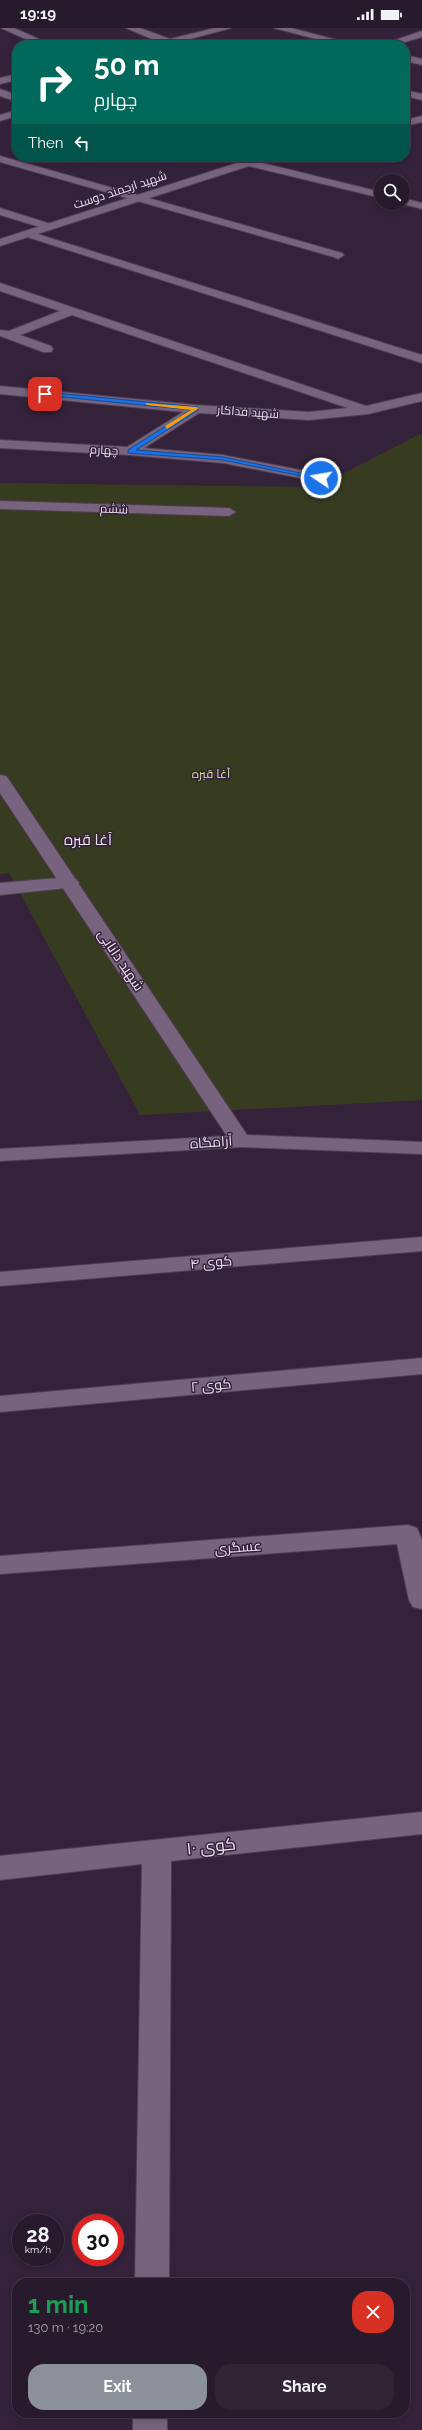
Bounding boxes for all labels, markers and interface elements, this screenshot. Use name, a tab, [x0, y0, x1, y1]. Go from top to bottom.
text: 19:19	[20, 5, 56, 23]
text: 50 m	[94, 49, 160, 82]
icon: right	[28, 56, 80, 108]
text: چهارم	[94, 89, 137, 110]
icon: left	[71, 132, 93, 154]
text: Then	[28, 134, 63, 152]
street label: شهید ارجمند دوست	[72, 168, 168, 212]
map controls	[374, 174, 410, 210]
button: search	[374, 174, 410, 210]
pin	[28, 377, 62, 411]
icon: arrive	[34, 383, 56, 405]
street label: شهید فداکار	[216, 403, 279, 421]
street label: چهارم	[89, 442, 119, 460]
position arrow	[300, 457, 342, 499]
street label: ششم	[100, 502, 128, 517]
park label: آغا قبره	[192, 767, 231, 781]
district label: آغا قبره	[64, 831, 112, 849]
street label: شهید دانایی	[95, 926, 147, 994]
street label: آرامگاه	[189, 1133, 233, 1151]
street label: کوی ۴	[189, 1252, 233, 1272]
street label: کوی ۲	[190, 1375, 232, 1395]
street label: عسگری	[214, 1537, 262, 1557]
street label: کوی ۱۰	[185, 1833, 237, 1860]
speed limit sign: 30	[72, 2214, 124, 2266]
text: 28	[26, 2223, 50, 2247]
text: km/h	[25, 2244, 51, 2255]
text: 1 min	[28, 2290, 89, 2319]
button: close	[352, 2291, 394, 2333]
text: 130 m · 19:20	[28, 2320, 103, 2335]
button: Exit	[28, 2364, 207, 2410]
button: Share	[215, 2364, 394, 2410]

